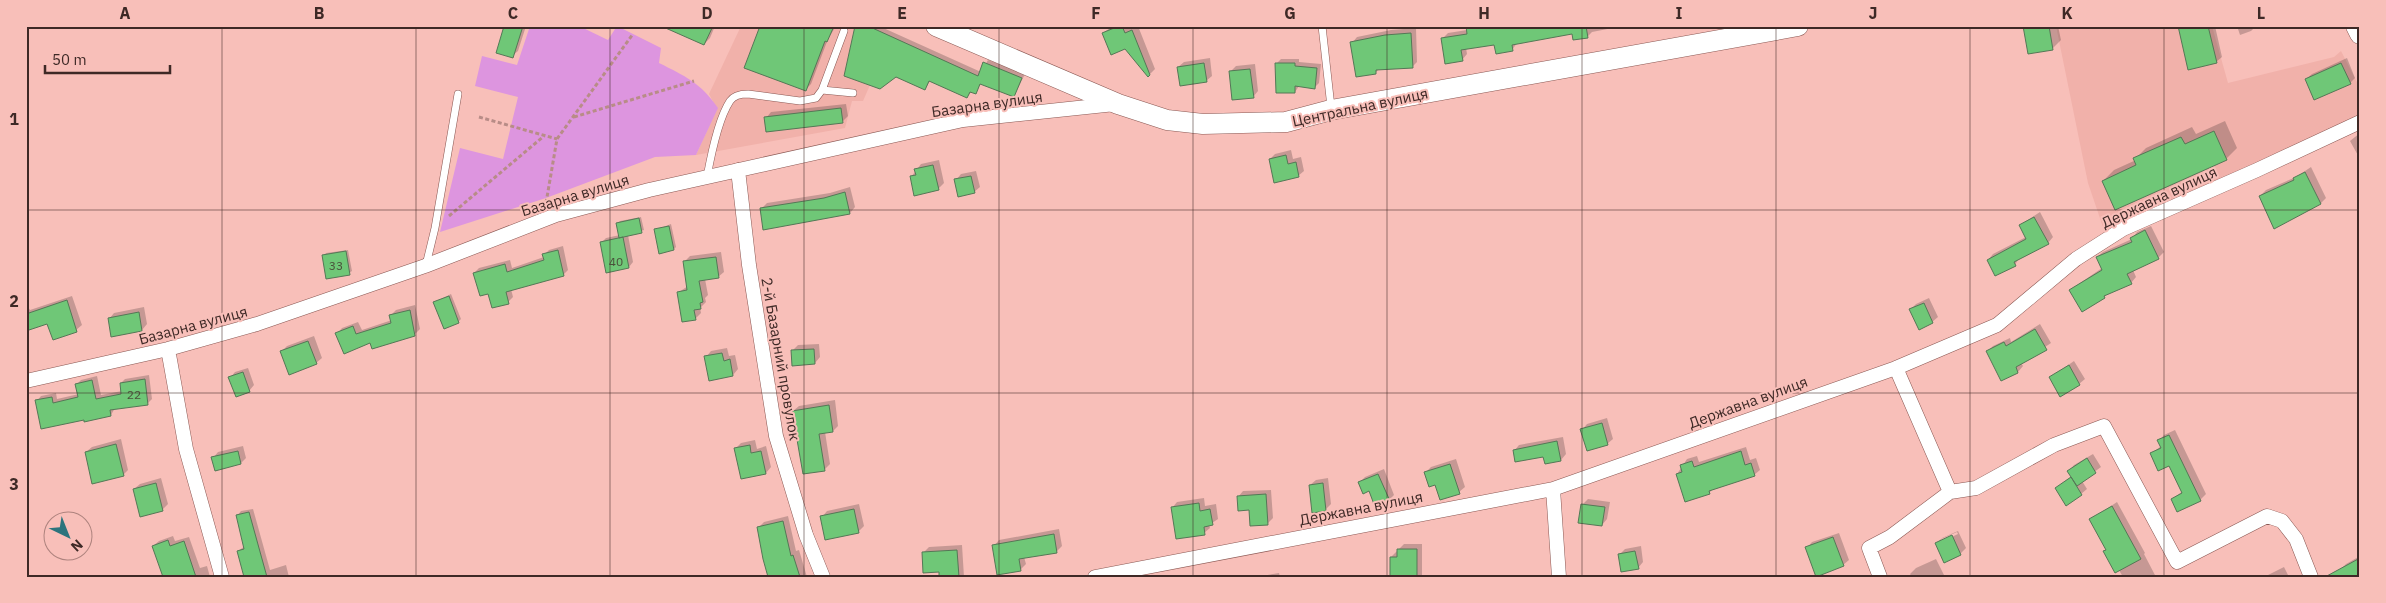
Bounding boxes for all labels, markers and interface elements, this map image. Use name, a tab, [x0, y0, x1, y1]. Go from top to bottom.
text: A	[120, 3, 131, 23]
text: B	[314, 3, 325, 23]
text: C	[508, 3, 518, 23]
text: D	[701, 3, 713, 23]
text: E	[897, 3, 907, 23]
text: F	[1091, 3, 1101, 23]
text: G	[1284, 3, 1296, 23]
text: H	[1478, 3, 1490, 23]
text: I	[1676, 3, 1683, 23]
text: J	[1869, 3, 1877, 23]
text: K	[2061, 3, 2073, 23]
text: L	[2257, 3, 2265, 23]
scale bar	[45, 42, 170, 74]
text: 50 m	[52, 50, 87, 69]
street label: Центральна вулиця	[1290, 83, 1430, 131]
street label: Базарна вулиця	[930, 87, 1044, 121]
text: 1	[9, 109, 19, 129]
street label: Державна вулиця	[2098, 162, 2220, 232]
street label: Базарна вулиця	[519, 170, 631, 220]
house number: 40	[609, 254, 623, 269]
house number: 33	[329, 258, 343, 273]
street label: 2-й Базарний провулок	[757, 276, 805, 442]
text: 2	[9, 291, 19, 311]
street label: Базарна вулиця	[137, 301, 249, 349]
street label: Державна вулиця	[1686, 372, 1810, 432]
house number: 22	[127, 387, 141, 402]
text: 3	[9, 474, 19, 494]
street label: Державна вулиця	[1298, 487, 1424, 529]
north arrow	[42, 510, 92, 560]
text: N	[67, 535, 87, 556]

